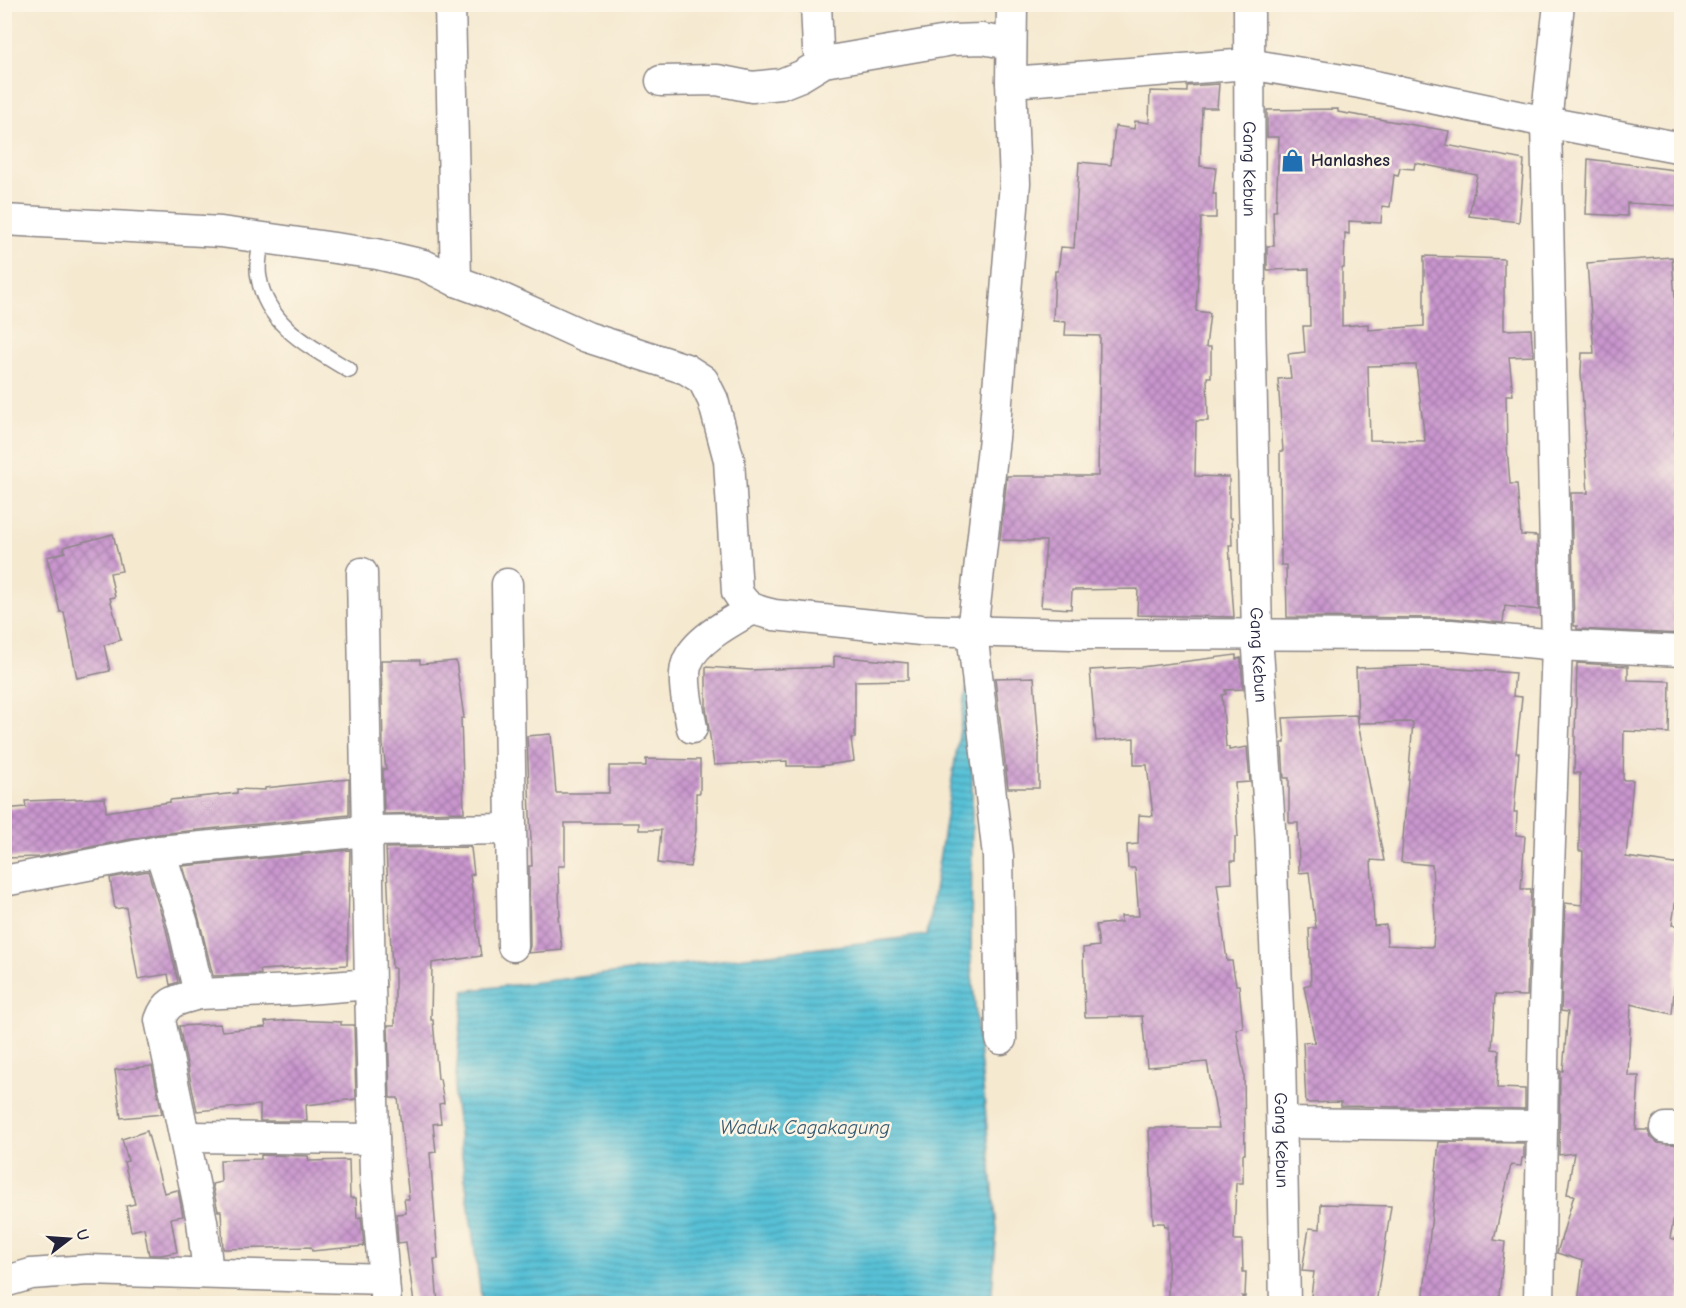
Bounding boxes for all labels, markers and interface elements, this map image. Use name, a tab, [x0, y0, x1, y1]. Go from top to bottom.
street label: Gang Kebun	[1238, 121, 1260, 217]
shop icon: Hanlashes	[1280, 147, 1306, 173]
place label: Hanlashes	[1311, 150, 1390, 171]
street label: Gang Kebun	[1245, 607, 1272, 703]
street label: Gang Kebun	[1270, 1092, 1293, 1188]
water label: Waduk Cagakagung	[720, 1116, 890, 1139]
north arrow	[39, 1209, 99, 1269]
text: U	[72, 1227, 93, 1243]

